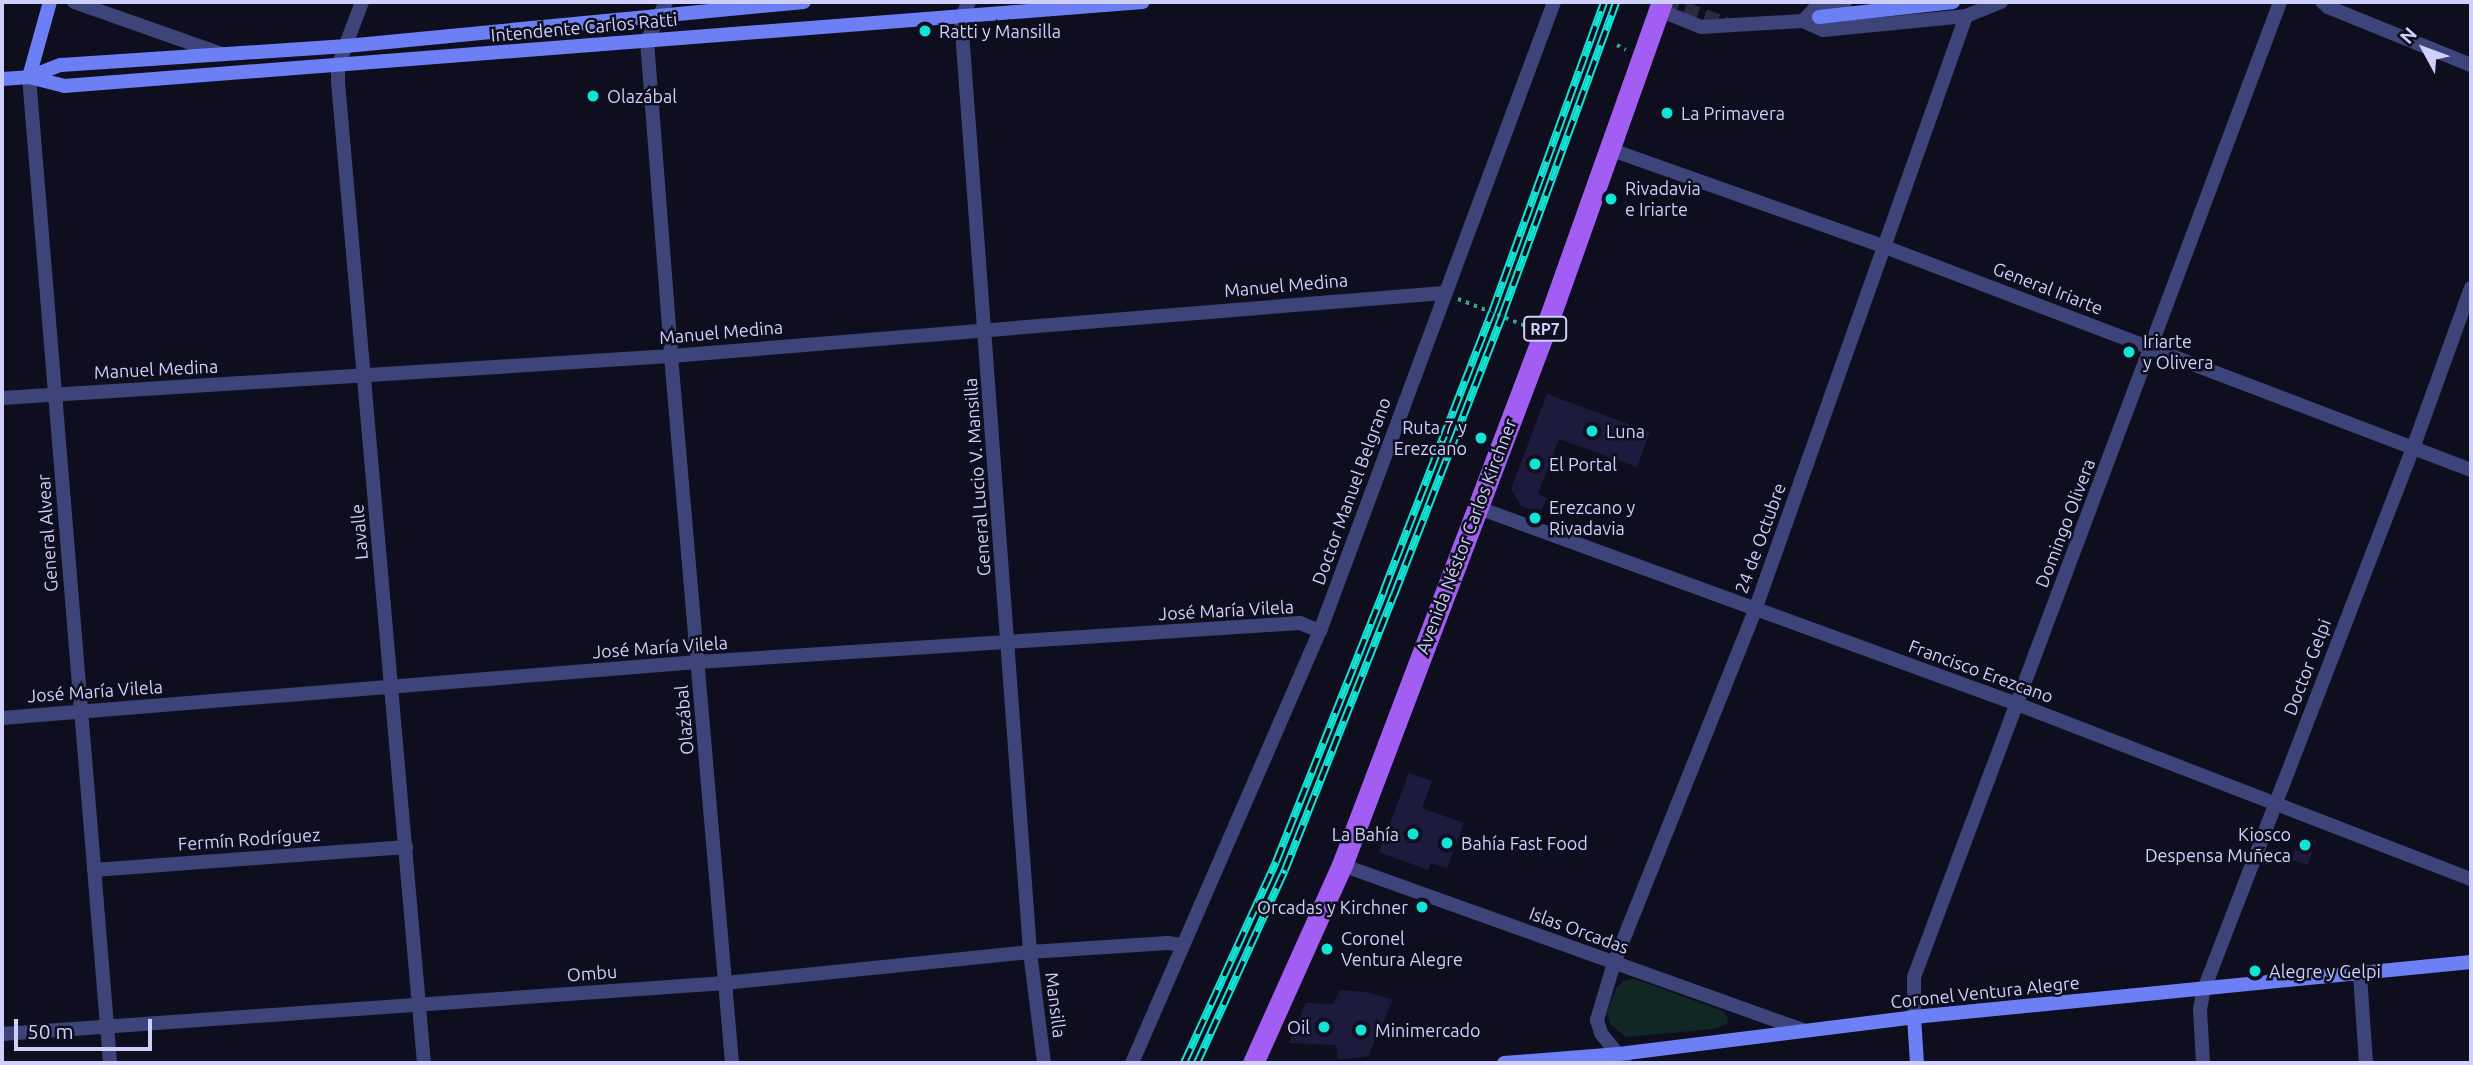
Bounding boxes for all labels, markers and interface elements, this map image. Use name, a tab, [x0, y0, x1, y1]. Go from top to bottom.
street label: Intendente Carlos Ratti	[490, 8, 678, 46]
north arrow	[2389, 14, 2459, 84]
place label: Ratti y Mansilla	[939, 20, 1061, 42]
marker: Ratti y Mansilla	[917, 23, 933, 39]
text: N	[2395, 23, 2421, 48]
place label: Olazábal	[607, 85, 677, 107]
marker: Olazábal	[585, 88, 601, 104]
place label: La Primavera	[1681, 102, 1785, 124]
marker: La Primavera	[1659, 105, 1675, 121]
place label: Rivadavia e Iriarte	[1625, 178, 1701, 220]
marker: Rivadavia e Iriarte	[1603, 191, 1619, 207]
street label: General Iriarte	[1990, 257, 2106, 319]
street label: Manuel Medina	[1223, 269, 1349, 301]
street label: Manuel Medina	[658, 316, 784, 348]
road number: RP7	[1522, 316, 1568, 342]
place label: Iriarte y Olivera	[2143, 331, 2214, 374]
marker: Iriarte y Olivera	[2121, 344, 2137, 360]
street label: Manuel Medina	[93, 355, 219, 383]
street label: General Lucio V. Mansilla	[959, 377, 995, 577]
street label: Doctor Manuel Belgrano	[1307, 394, 1395, 588]
street label: Avenida Néstor Carlos Kirchner	[1411, 415, 1521, 657]
place label: Ruta 7 y Erezcano	[1394, 417, 1467, 460]
place label: Luna	[1606, 420, 1645, 442]
marker: Luna	[1584, 423, 1600, 439]
marker: Ruta 7 y Erezcano	[1473, 430, 1489, 446]
place label: El Portal	[1549, 453, 1617, 475]
marker: El Portal	[1527, 456, 1543, 472]
street label: Domingo Olivera	[2031, 456, 2099, 590]
street label: General Alvear	[32, 473, 62, 593]
street label: 24 de Octubre	[1730, 480, 1790, 596]
place label: Erezcano y Rivadavia	[1549, 497, 1635, 540]
street label: Lavalle	[346, 503, 372, 561]
marker: Erezcano y Rivadavia	[1527, 510, 1543, 526]
street label: José María Vilela	[1158, 596, 1294, 624]
street label: Doctor Gelpi	[2279, 616, 2335, 718]
street label: José María Vilela	[592, 631, 728, 663]
street label: Francisco Erezcano	[1906, 635, 2056, 707]
street label: José María Vilela	[27, 675, 163, 707]
street label: Olazábal	[670, 684, 698, 756]
street label: Fermín Rodríguez	[177, 823, 321, 855]
place label: La Bahía	[1332, 823, 1399, 845]
place label: Kiosco Despensa Muñeca	[2145, 824, 2291, 866]
marker: La Bahía	[1405, 826, 1421, 842]
place label: Bahía Fast Food	[1461, 832, 1588, 854]
marker: Bahía Fast Food	[1439, 835, 1455, 851]
marker: Kiosco Despensa Muñeca	[2297, 837, 2313, 853]
place label: Orcadas y Kirchner	[1257, 896, 1408, 918]
marker: Orcadas y Kirchner	[1414, 899, 1430, 915]
street label: Islas Orcadas	[1526, 902, 1632, 958]
place label: Coronel Ventura Alegre	[1341, 928, 1463, 970]
marker: Coronel Ventura Alegre	[1319, 941, 1335, 957]
street label: Ombu	[566, 960, 618, 986]
place label: Alegre y Gelpi	[2269, 960, 2381, 982]
marker: Alegre y Gelpi	[2247, 963, 2263, 979]
street label: Mansilla	[1041, 971, 1071, 1039]
street label: Coronel Ventura Alegre	[1889, 971, 2081, 1013]
scale bar	[18, 1006, 156, 1050]
place label: Oil	[1287, 1016, 1310, 1038]
text: 50 m	[27, 1019, 74, 1043]
marker: Oil	[1316, 1019, 1332, 1035]
place label: Minimercado	[1375, 1019, 1481, 1041]
marker: Minimercado	[1353, 1022, 1369, 1038]

